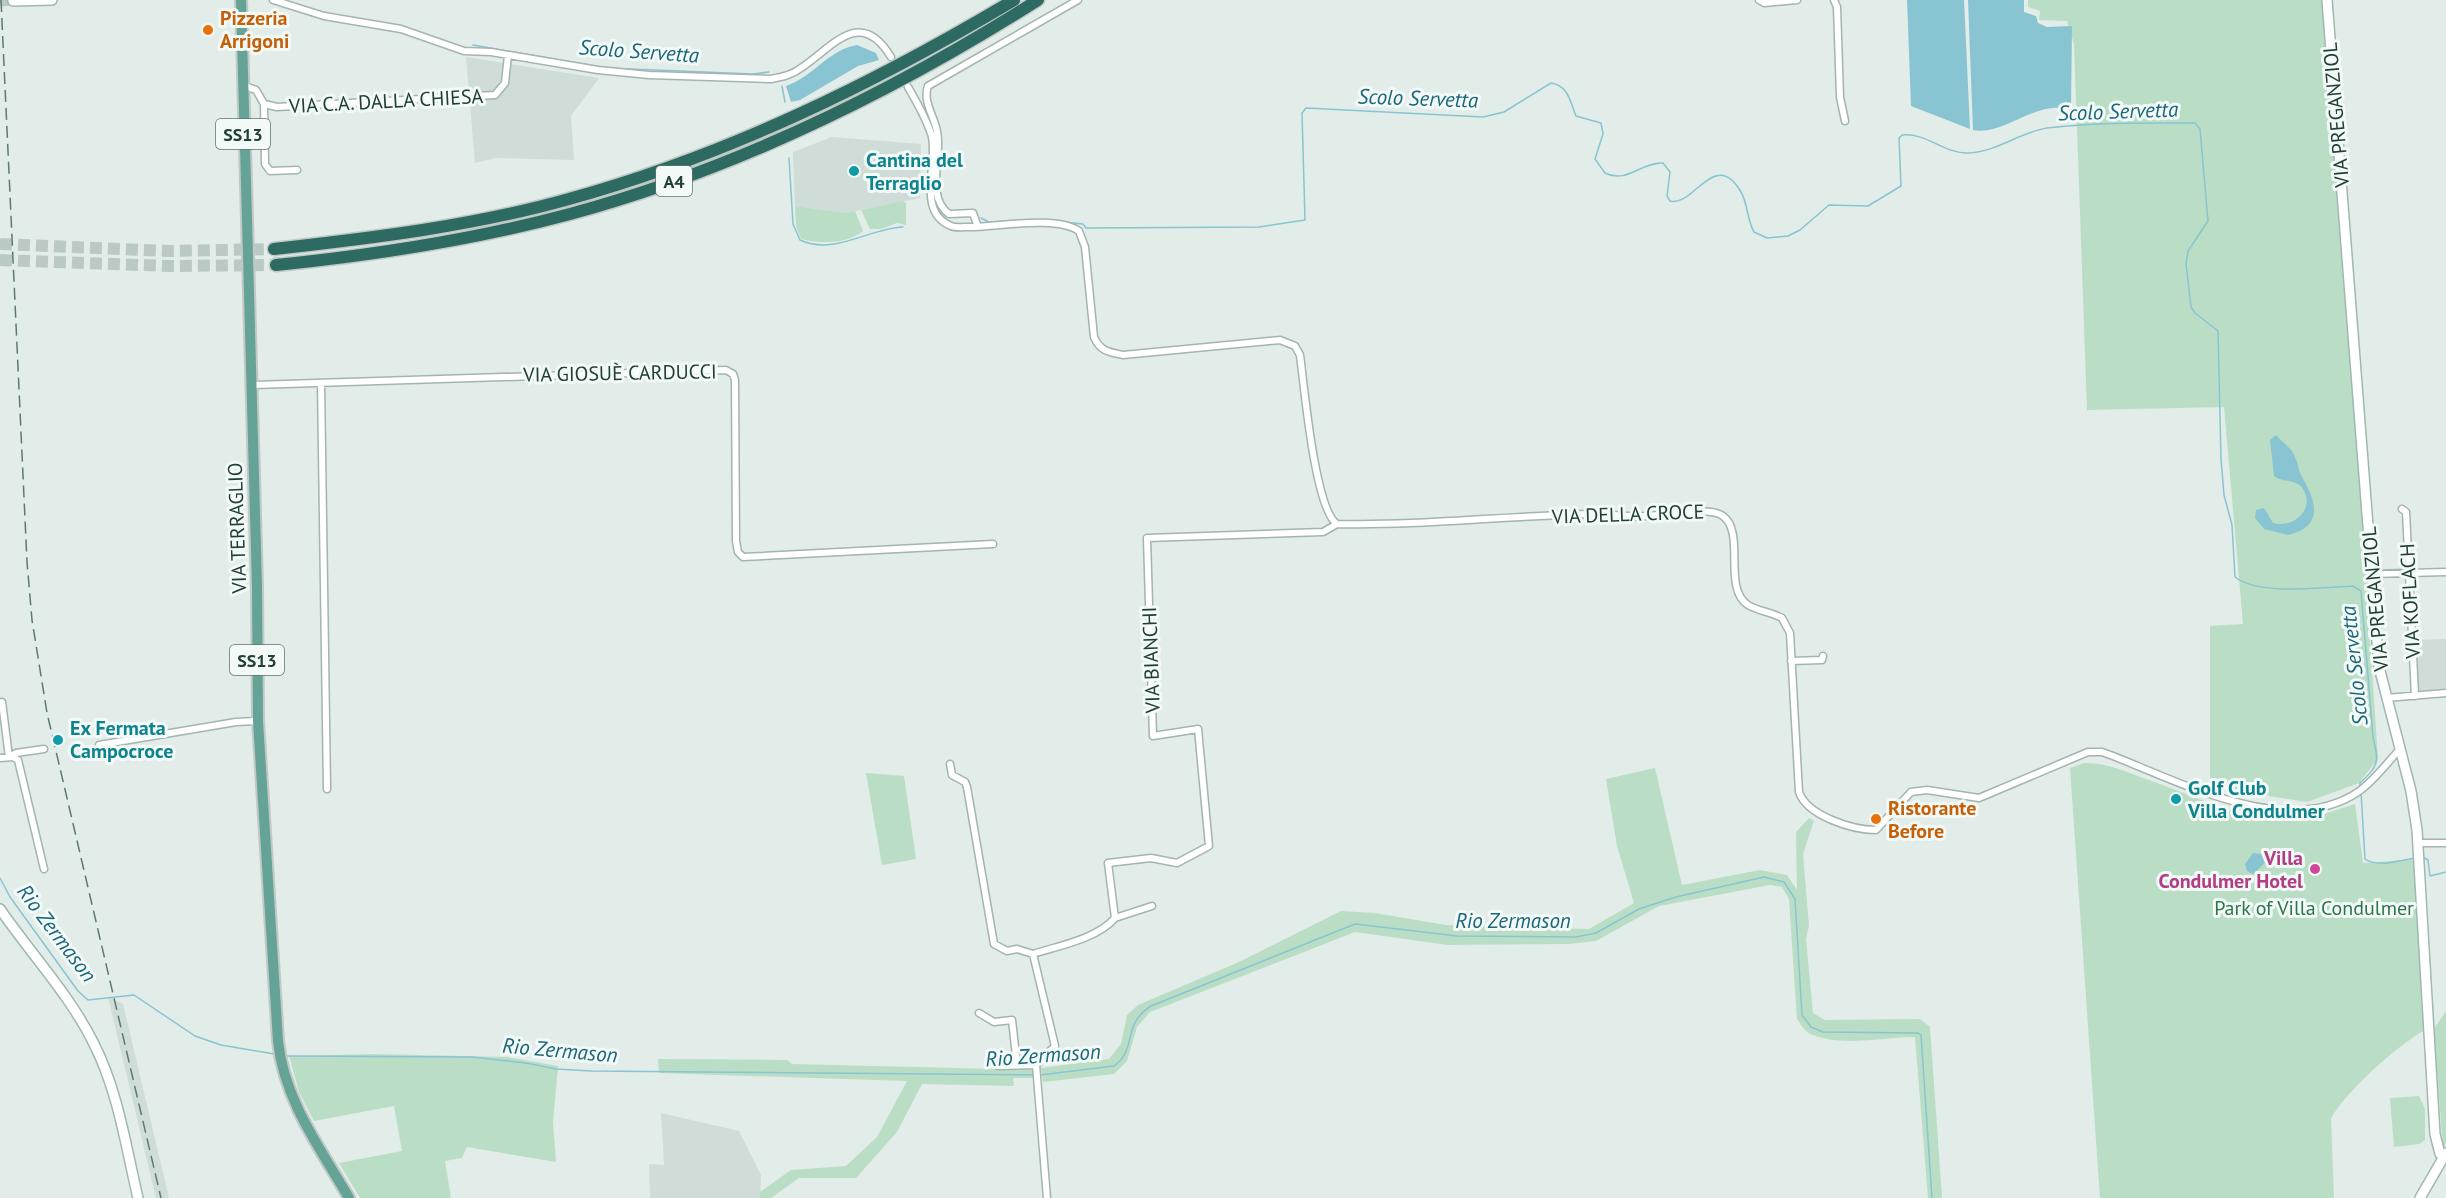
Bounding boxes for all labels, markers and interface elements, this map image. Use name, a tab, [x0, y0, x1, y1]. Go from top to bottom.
place label: Pizzeria Arrigoni	[220, 5, 289, 54]
marker: Pizzeria Arrigoni	[201, 23, 215, 37]
water label: Scolo Servetta	[578, 33, 701, 69]
street label: VIA PREGANZIOL	[2317, 41, 2355, 190]
water label: Scolo Servetta	[1357, 82, 1479, 114]
street label: VIA C.A. DALLA CHIESA	[287, 83, 484, 119]
water label: Scolo Servetta	[2057, 95, 2179, 127]
road number: SS13	[216, 119, 270, 149]
place label: Cantina del Terraglio	[866, 147, 963, 196]
marker: Cantina del Terraglio	[847, 164, 861, 178]
road number: A4	[656, 166, 692, 196]
street label: VIA GIOSUÈ CARDUCCI	[522, 358, 717, 388]
street label: VIA TERRAGLIO	[222, 462, 252, 595]
street label: VIA DELLA CROCE	[1550, 498, 1705, 530]
street label: VIA PREGANZIOL	[2356, 525, 2394, 674]
street label: VIA KOFLACH	[2394, 543, 2426, 660]
water label: Scolo Servetta	[2334, 604, 2374, 727]
street label: VIA BIANCHI	[1136, 606, 1166, 715]
road number: SS13	[230, 645, 284, 675]
place label: Ex Fermata Campocroce	[70, 715, 173, 764]
marker: Ex Fermata Campocroce	[51, 733, 65, 747]
place label: Golf Club Villa Condulmer	[2187, 775, 2325, 824]
marker: Golf Club Villa Condulmer	[2169, 792, 2183, 806]
place label: Ristorante Before	[1888, 795, 1976, 844]
marker: Ristorante Before	[1869, 812, 1883, 826]
place label: Villa Condulmer Hotel	[2158, 845, 2303, 894]
marker: Villa Condulmer Hotel	[2308, 862, 2322, 876]
water label: Rio Zermason	[11, 879, 103, 987]
park label: Park of Villa Condulmer	[2214, 895, 2414, 921]
water label: Rio Zermason	[1455, 907, 1571, 934]
water label: Rio Zermason	[501, 1032, 619, 1068]
water label: Rio Zermason	[984, 1037, 1102, 1073]

